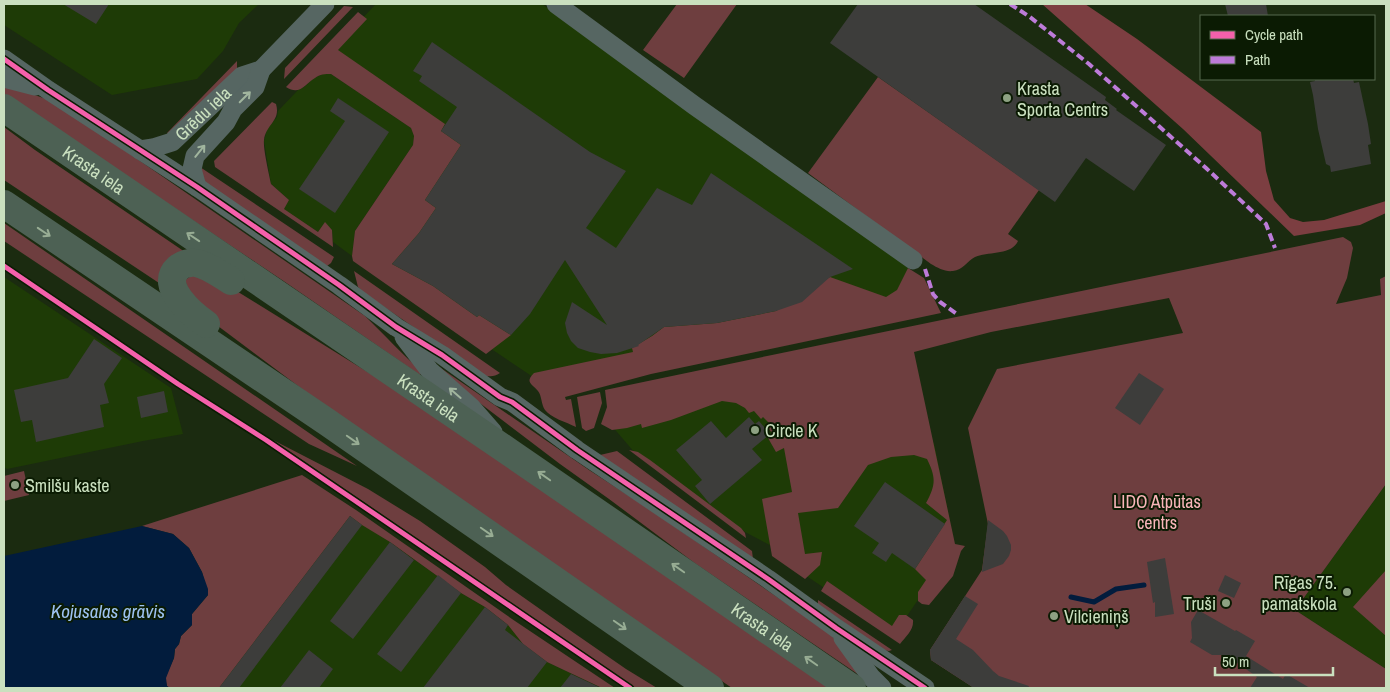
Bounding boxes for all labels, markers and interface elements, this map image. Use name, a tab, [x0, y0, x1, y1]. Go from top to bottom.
legend	[1200, 15, 1375, 80]
text: Cycle path	[1245, 24, 1303, 45]
text: Path	[1245, 49, 1270, 70]
place label: Krasta Sporta Centrs	[1017, 76, 1108, 122]
street label: Grēdu iela	[169, 80, 236, 146]
one-way arrow	[239, 91, 251, 103]
marker: Krasta Sporta Centrs	[1001, 92, 1013, 104]
street label: Krasta iela	[58, 139, 130, 200]
one-way arrow	[194, 145, 205, 158]
one-way arrow	[37, 226, 51, 237]
one-way arrow	[186, 232, 200, 242]
street label: Krasta iela	[393, 367, 465, 428]
one-way arrow	[449, 387, 462, 399]
place label: Circle K	[765, 418, 818, 443]
marker: Circle K	[749, 424, 761, 436]
one-way arrow	[346, 435, 360, 445]
one-way arrow	[537, 471, 551, 481]
place label: Smilšu kaste	[25, 473, 110, 498]
marker: Smilšu kaste	[9, 479, 21, 491]
park label: LIDO Atpūtas centrs	[1113, 489, 1201, 535]
one-way arrow	[479, 527, 493, 537]
one-way arrow	[671, 563, 685, 573]
place label: Rīgas 75. pamatskola	[1262, 570, 1337, 616]
marker: Rīgas 75. pamatskola	[1341, 586, 1353, 598]
place label: Truši	[1183, 591, 1216, 616]
street label: Krasta iela	[727, 596, 799, 657]
marker: Truši	[1220, 597, 1232, 609]
water label: Kojusalas grāvis	[51, 598, 165, 624]
place label: Vilcieniņš	[1064, 604, 1129, 629]
marker: Vilcieniņš	[1048, 610, 1060, 622]
one-way arrow	[613, 620, 627, 630]
scale bar	[1215, 644, 1332, 676]
text: 50 m	[1222, 651, 1249, 672]
one-way arrow	[805, 656, 819, 666]

